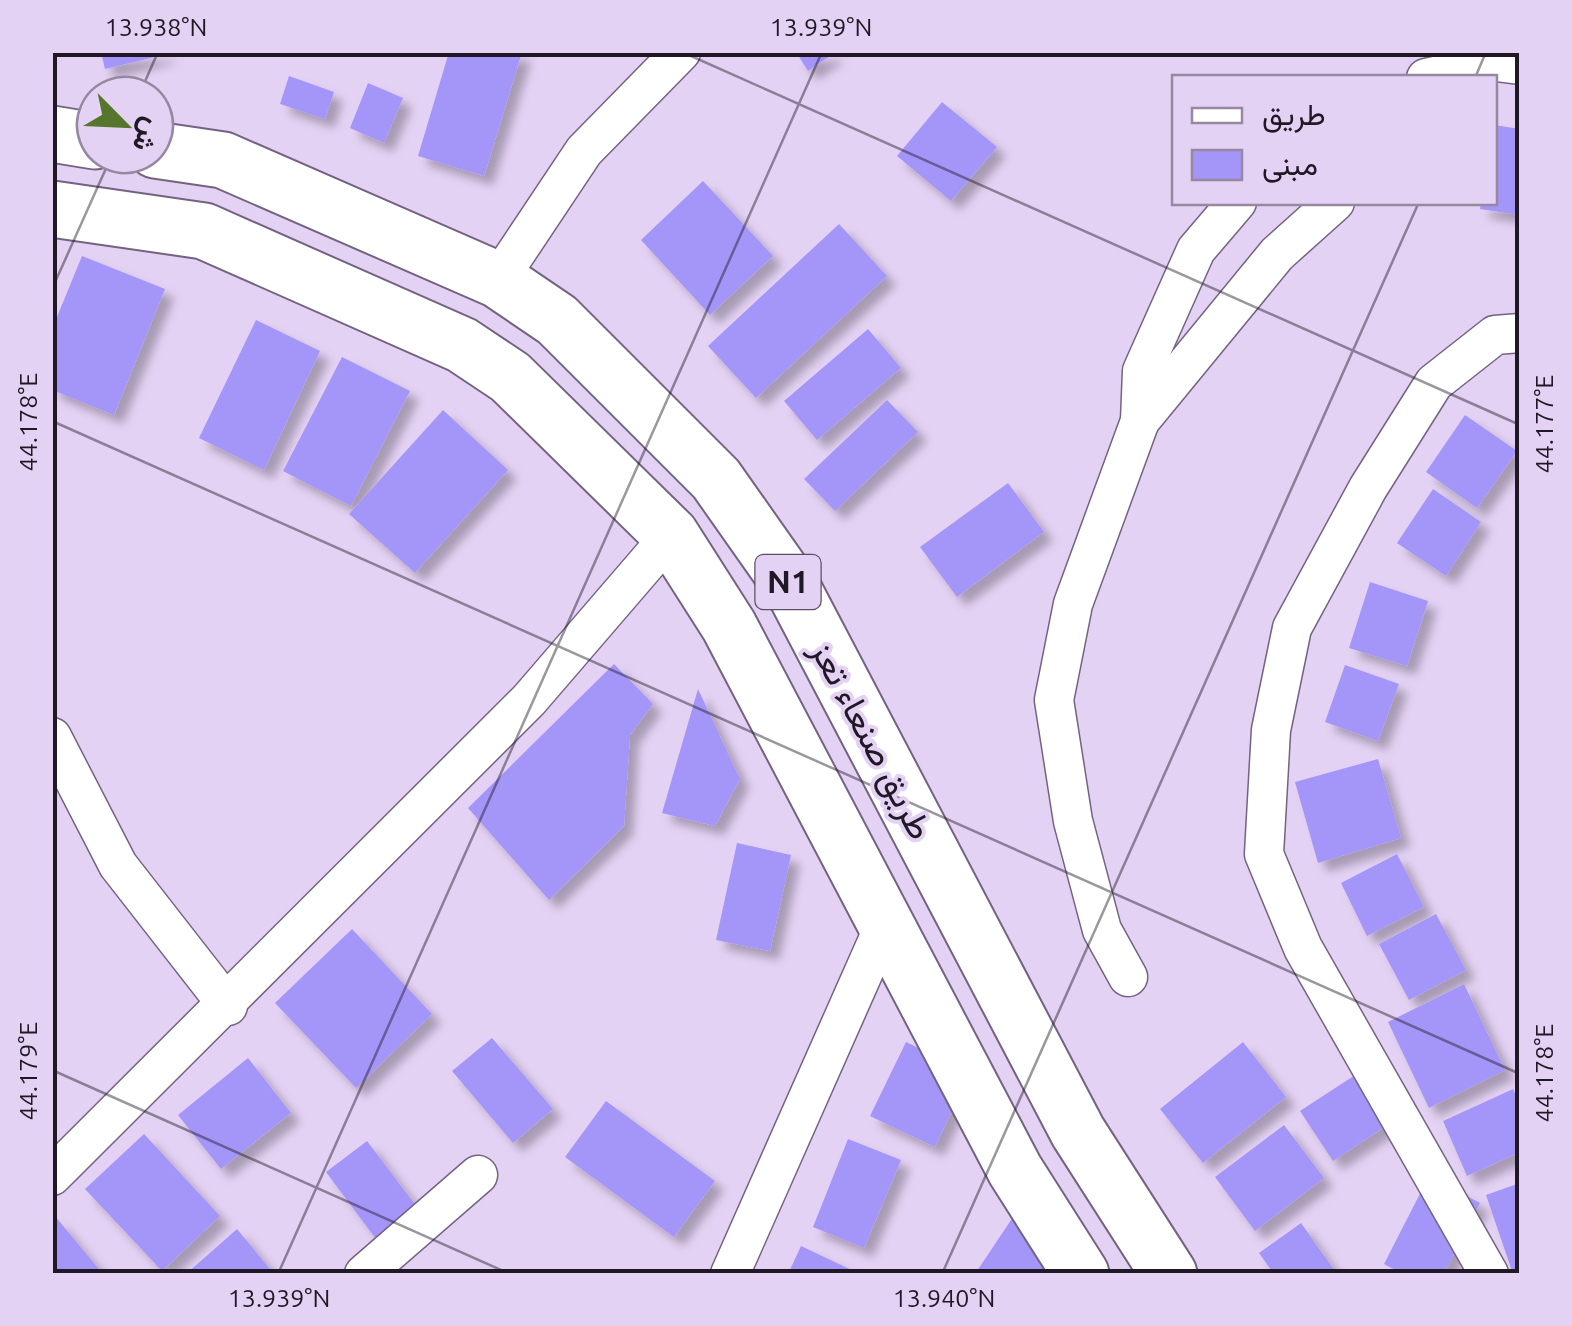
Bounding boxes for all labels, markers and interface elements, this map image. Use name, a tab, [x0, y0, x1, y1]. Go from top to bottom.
text: 13.938°N	[105, 13, 207, 41]
text: 13.939°N	[770, 13, 872, 41]
north arrow	[75, 75, 175, 175]
legend	[1172, 75, 1497, 205]
text: طريق	[1262, 97, 1326, 133]
text: ش	[125, 113, 169, 157]
text: مبنى	[1262, 147, 1318, 183]
text: 44.178°E	[14, 373, 42, 471]
text: 44.177°E	[1530, 375, 1558, 473]
road number: N1	[756, 555, 820, 609]
street label: طريق صنعاء تعز	[801, 633, 942, 847]
text: 44.179°E	[14, 1022, 42, 1120]
text: 44.178°E	[1530, 1024, 1558, 1122]
text: 13.939°N	[228, 1284, 330, 1312]
text: 13.940°N	[893, 1284, 995, 1312]

